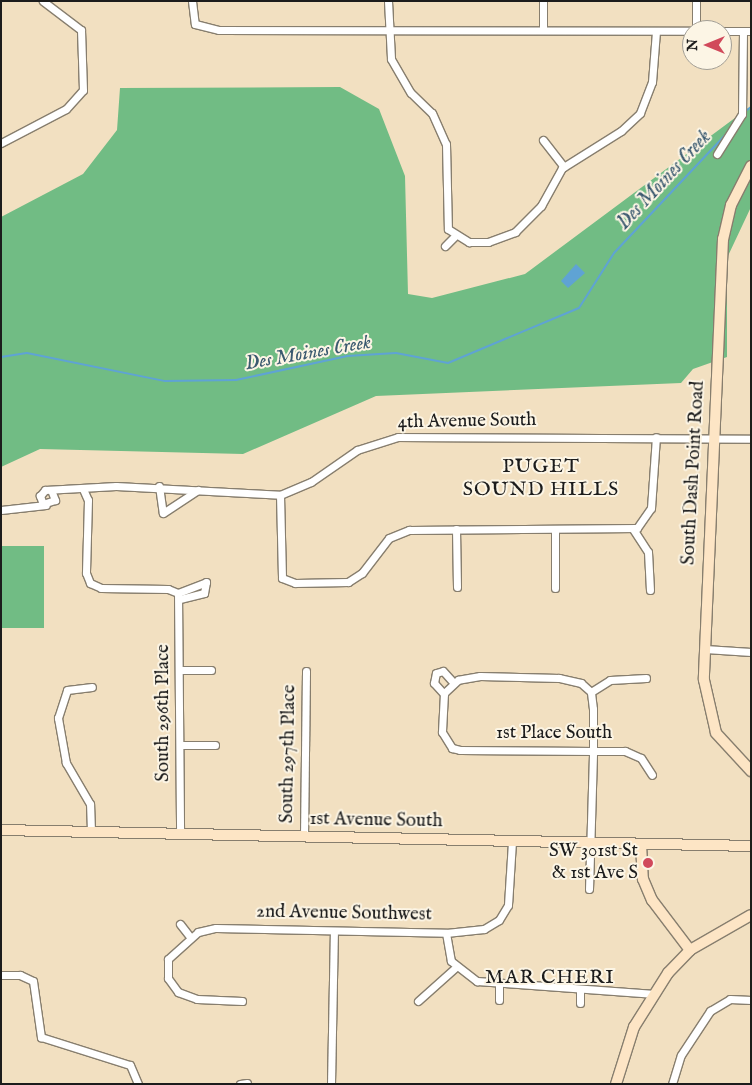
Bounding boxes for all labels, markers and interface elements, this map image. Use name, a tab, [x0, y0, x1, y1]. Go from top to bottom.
north arrow	[682, 20, 732, 70]
text: N	[684, 39, 702, 51]
water label: Des Moines Creek	[612, 125, 716, 235]
water label: Des Moines Creek	[243, 330, 373, 376]
street label: South Dash Point Road	[678, 380, 710, 566]
street label: 4th Avenue South	[397, 409, 537, 435]
district label: PUGET SOUND HILLS	[461, 454, 621, 501]
street label: South 296th Place	[153, 644, 175, 782]
street label: South 297th Place	[276, 684, 302, 824]
street label: 1st Place South	[496, 723, 612, 745]
street label: 1st Avenue South	[309, 808, 443, 834]
place label: SW 301st St & 1st Ave S	[549, 841, 638, 885]
marker: SW 301st St & 1st Ave S	[642, 857, 654, 869]
street label: 2nd Avenue Southwest	[256, 901, 432, 927]
district label: MAR CHERI	[484, 965, 616, 989]

